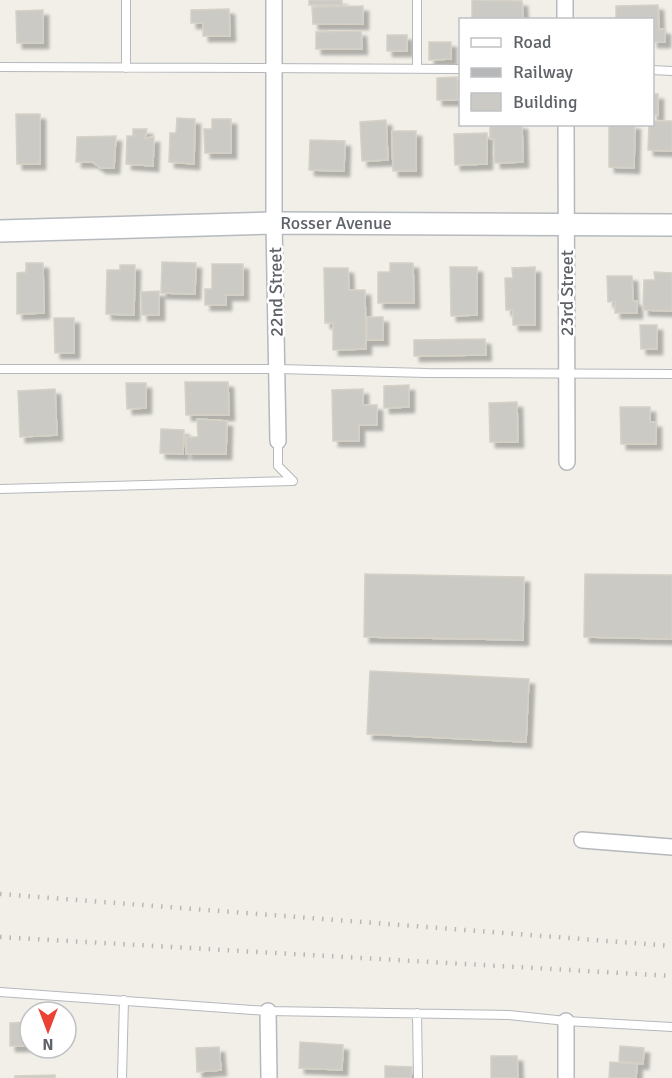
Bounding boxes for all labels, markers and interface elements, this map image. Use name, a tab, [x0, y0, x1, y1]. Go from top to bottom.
legend	[459, 18, 654, 126]
text: Road	[513, 31, 552, 53]
text: Railway	[513, 61, 574, 83]
text: Building	[513, 91, 577, 113]
street label: Rosser Avenue	[280, 212, 392, 234]
street label: 22nd Street	[264, 247, 288, 337]
street label: 23rd Street	[556, 250, 578, 336]
north arrow	[18, 1000, 78, 1060]
text: N	[42, 1034, 54, 1054]

